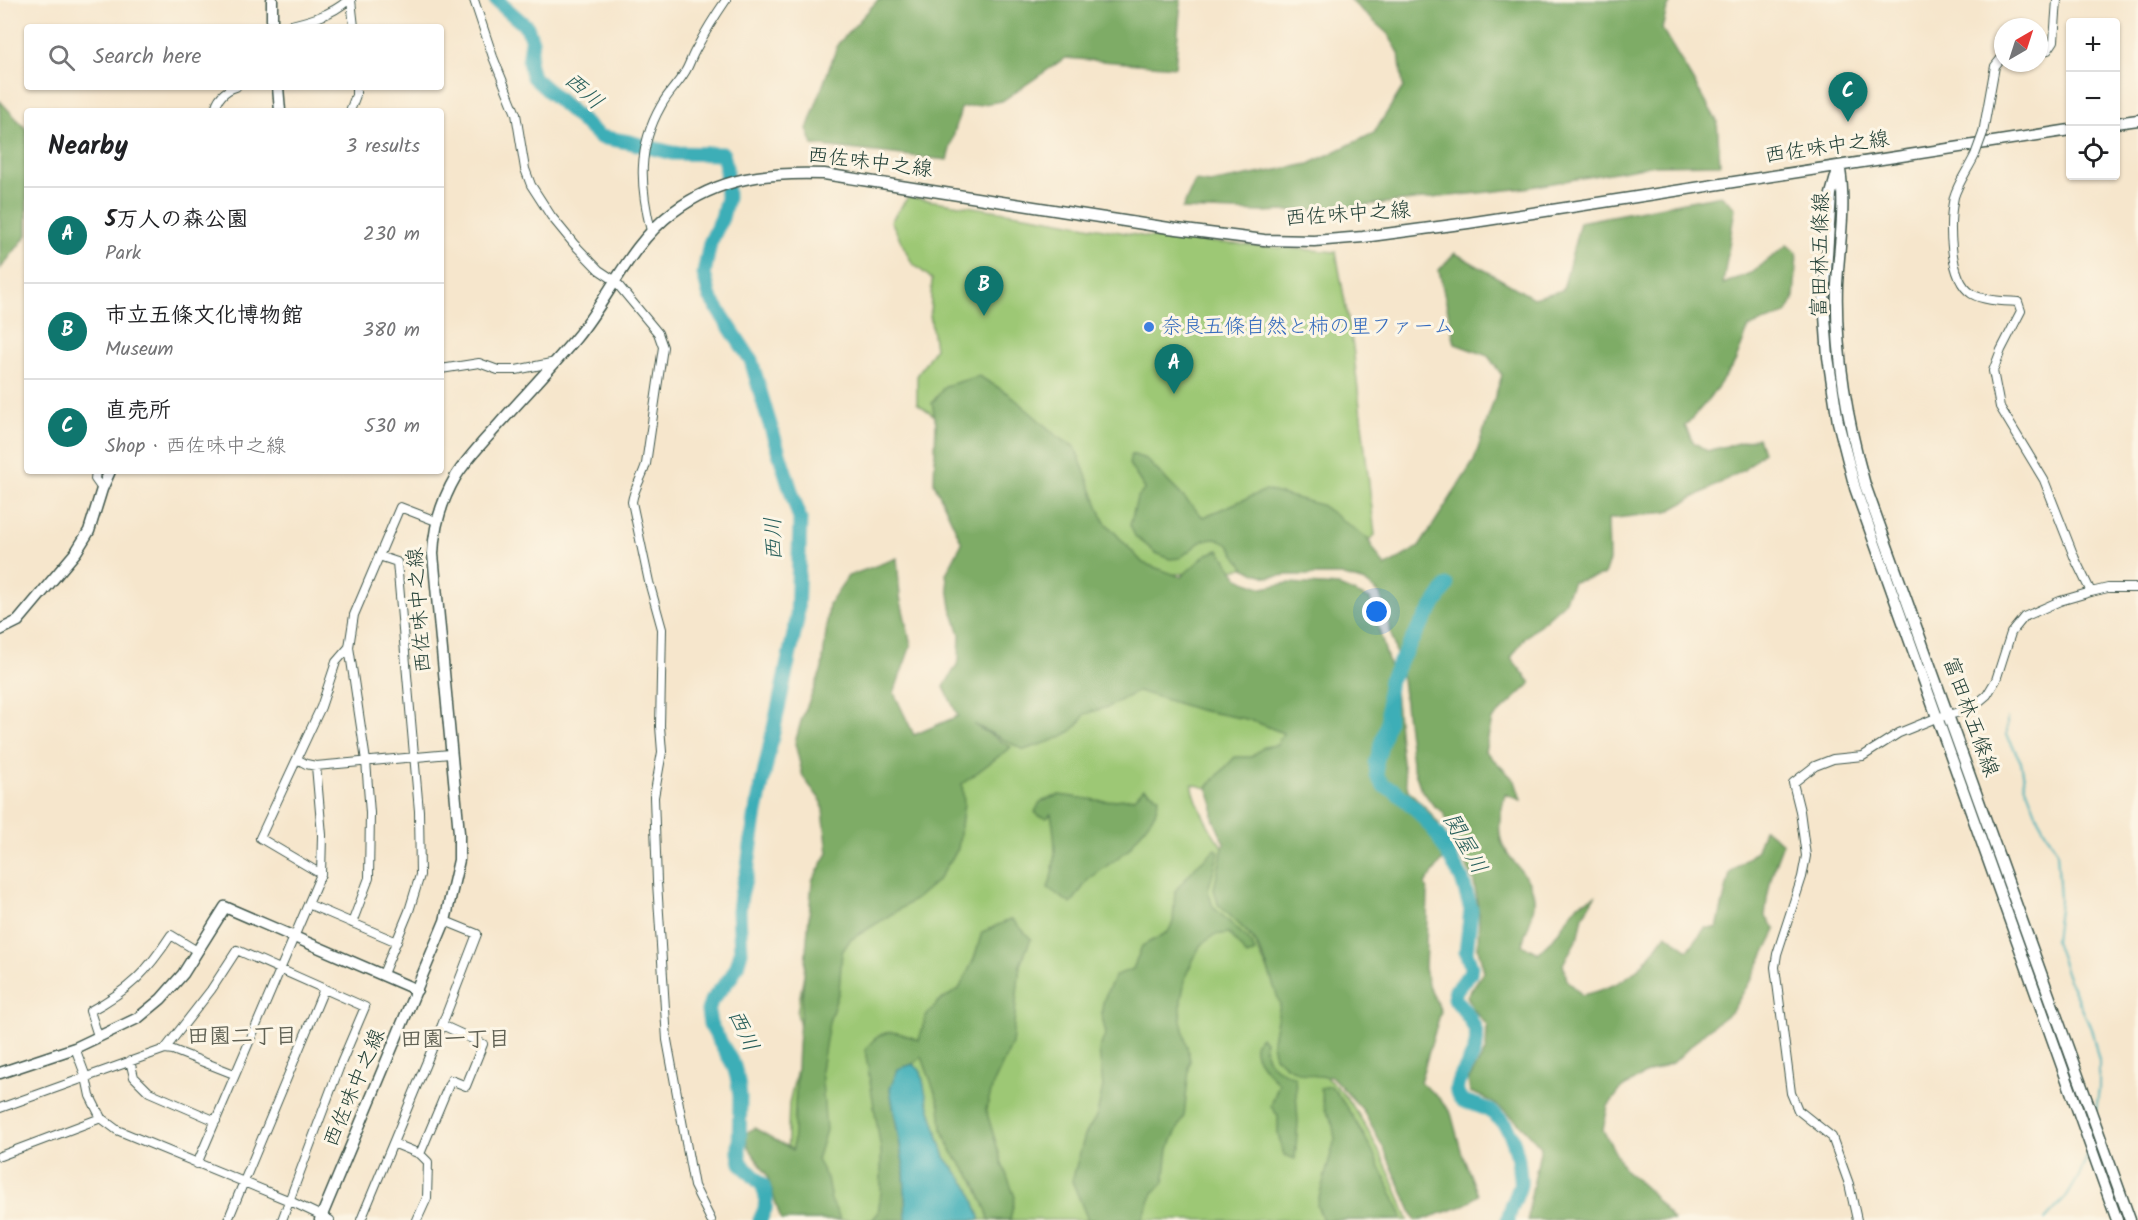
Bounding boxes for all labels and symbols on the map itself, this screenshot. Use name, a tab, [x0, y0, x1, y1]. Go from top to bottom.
north arrow	[1994, 18, 2048, 72]
water label: 西川	[555, 64, 611, 120]
pin: C	[1828, 72, 1868, 122]
street label: 西佐味中之線	[1762, 123, 1892, 173]
street label: 西佐味中之線	[805, 139, 935, 187]
street label: 富田林五條線	[1803, 192, 1839, 318]
street label: 西佐味中之線	[1284, 194, 1412, 236]
pin: B	[964, 266, 1004, 316]
place label: 奈良五條自然と柿の里ファーム	[1161, 311, 1454, 344]
marker: 奈良五條自然と柿の里ファーム	[1142, 320, 1156, 334]
pin: A	[1154, 344, 1194, 394]
water label: 西川	[757, 516, 793, 562]
street label: 西佐味中之線	[399, 546, 441, 674]
your location	[1362, 597, 1391, 626]
street label: 富田林五條線	[1933, 652, 2007, 782]
water label: 関屋川	[1433, 807, 1495, 881]
water label: 西川	[717, 1004, 767, 1058]
district label: 田園二丁目	[187, 1020, 297, 1055]
district label: 田園一丁目	[400, 1023, 510, 1058]
street label: 西佐味中之線	[315, 1024, 395, 1152]

